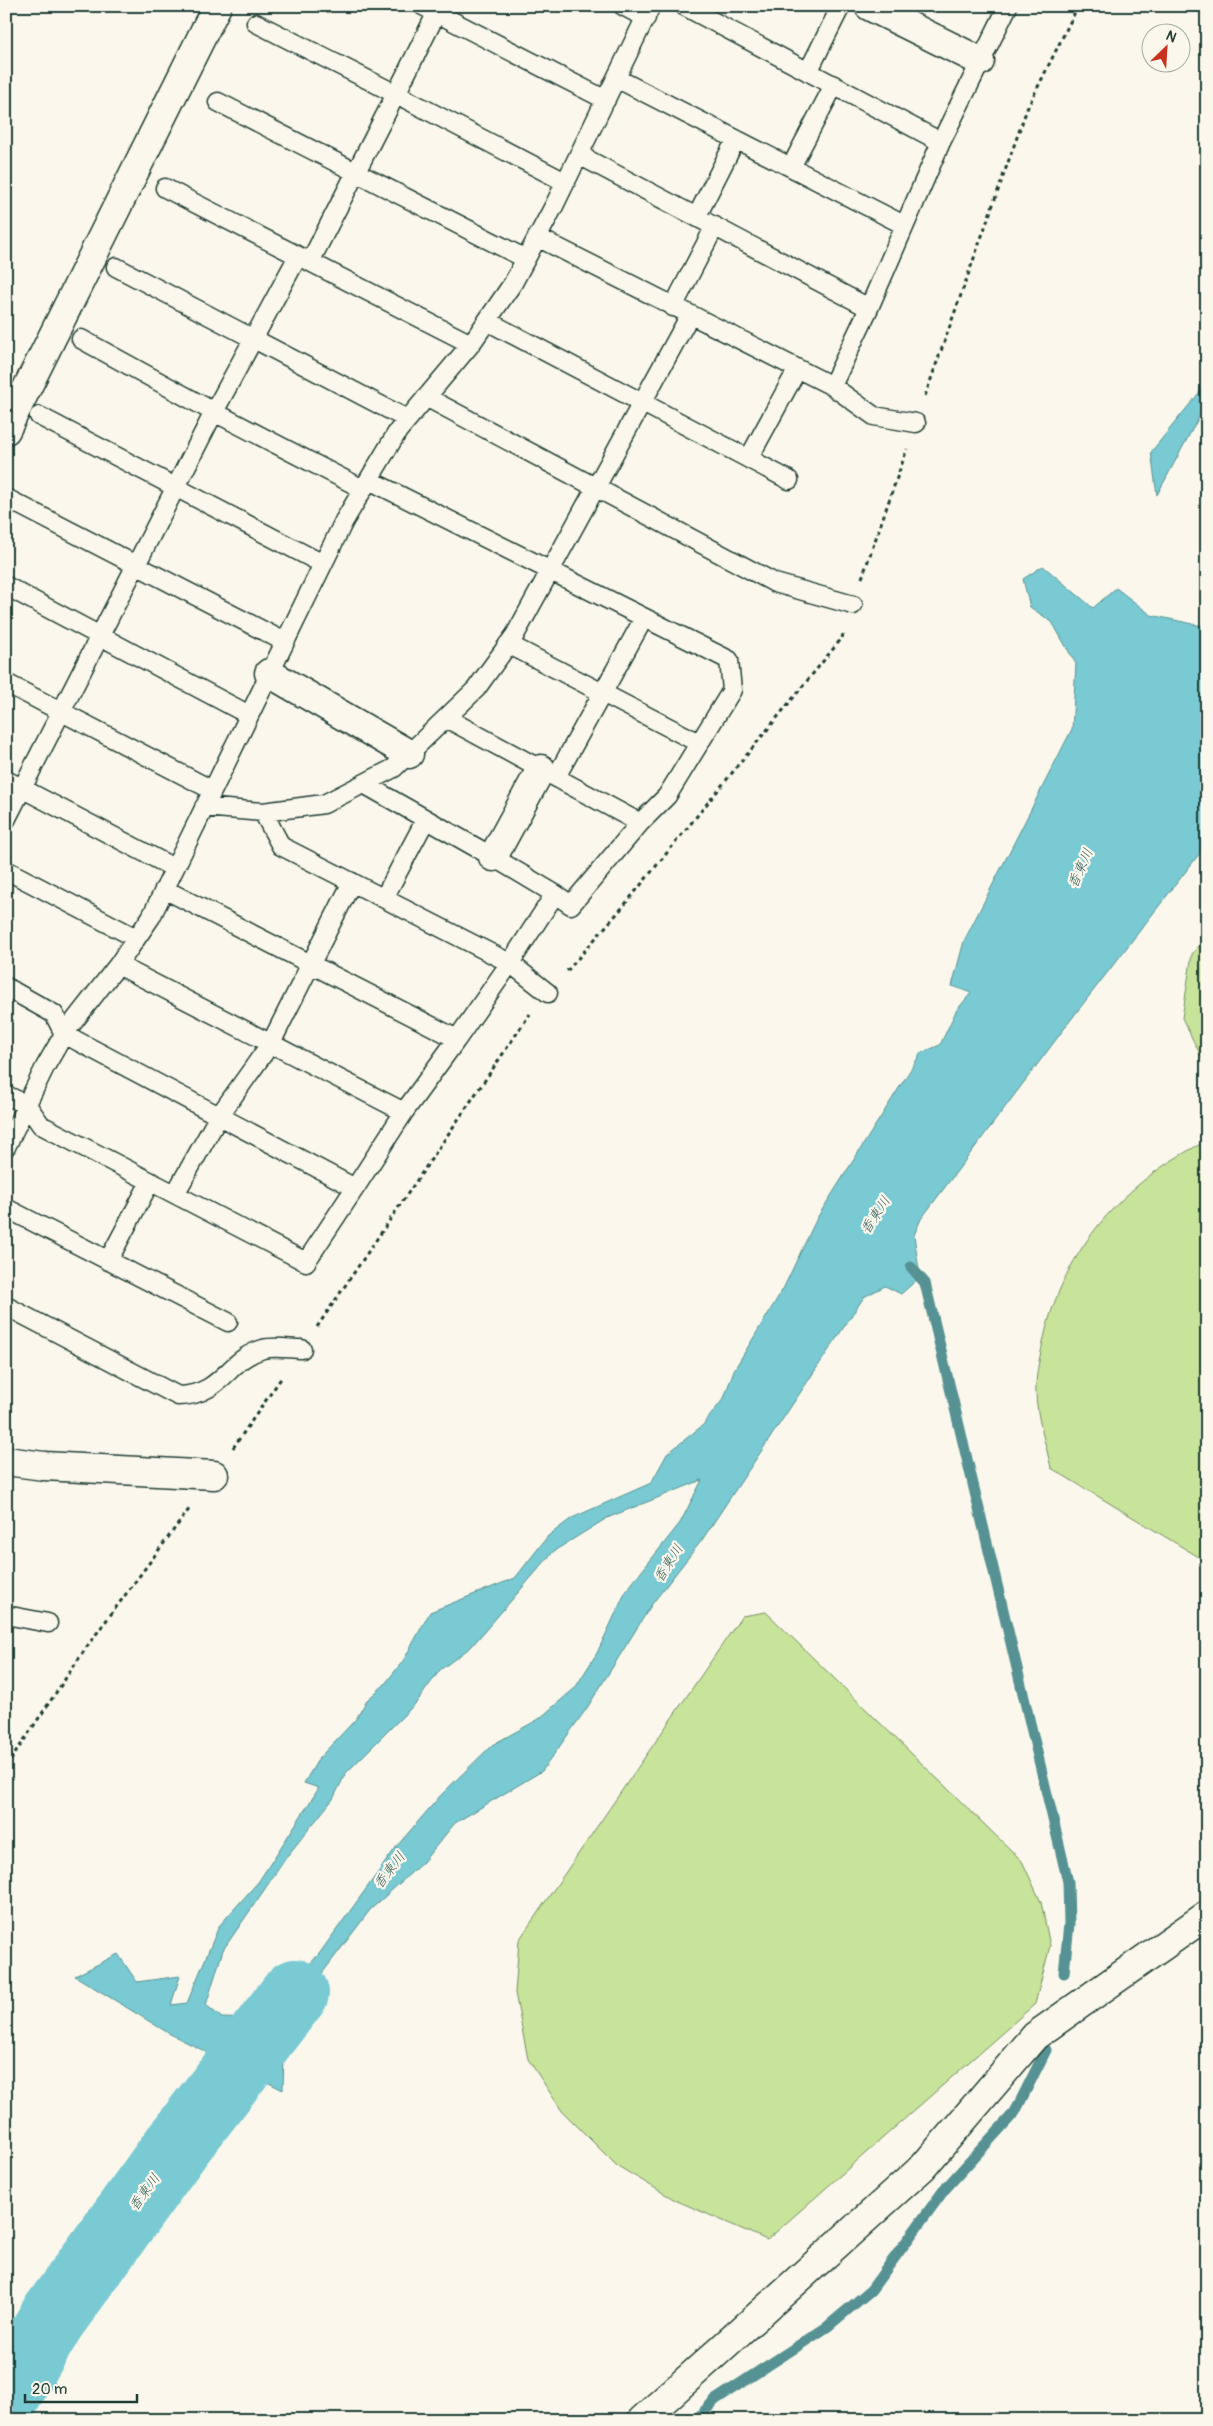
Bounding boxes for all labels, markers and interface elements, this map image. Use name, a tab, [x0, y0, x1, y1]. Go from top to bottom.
north arrow	[1140, 22, 1190, 72]
text: N	[1163, 27, 1179, 46]
water label: 香東川	[1064, 846, 1097, 891]
water label: 香東川	[857, 1193, 894, 1238]
water label: 香東川	[650, 1541, 687, 1586]
water label: 香東川	[370, 1849, 409, 1892]
water label: 香東川	[125, 2170, 164, 2214]
scale bar	[25, 2371, 138, 2403]
text: 20 m	[32, 2380, 67, 2399]

